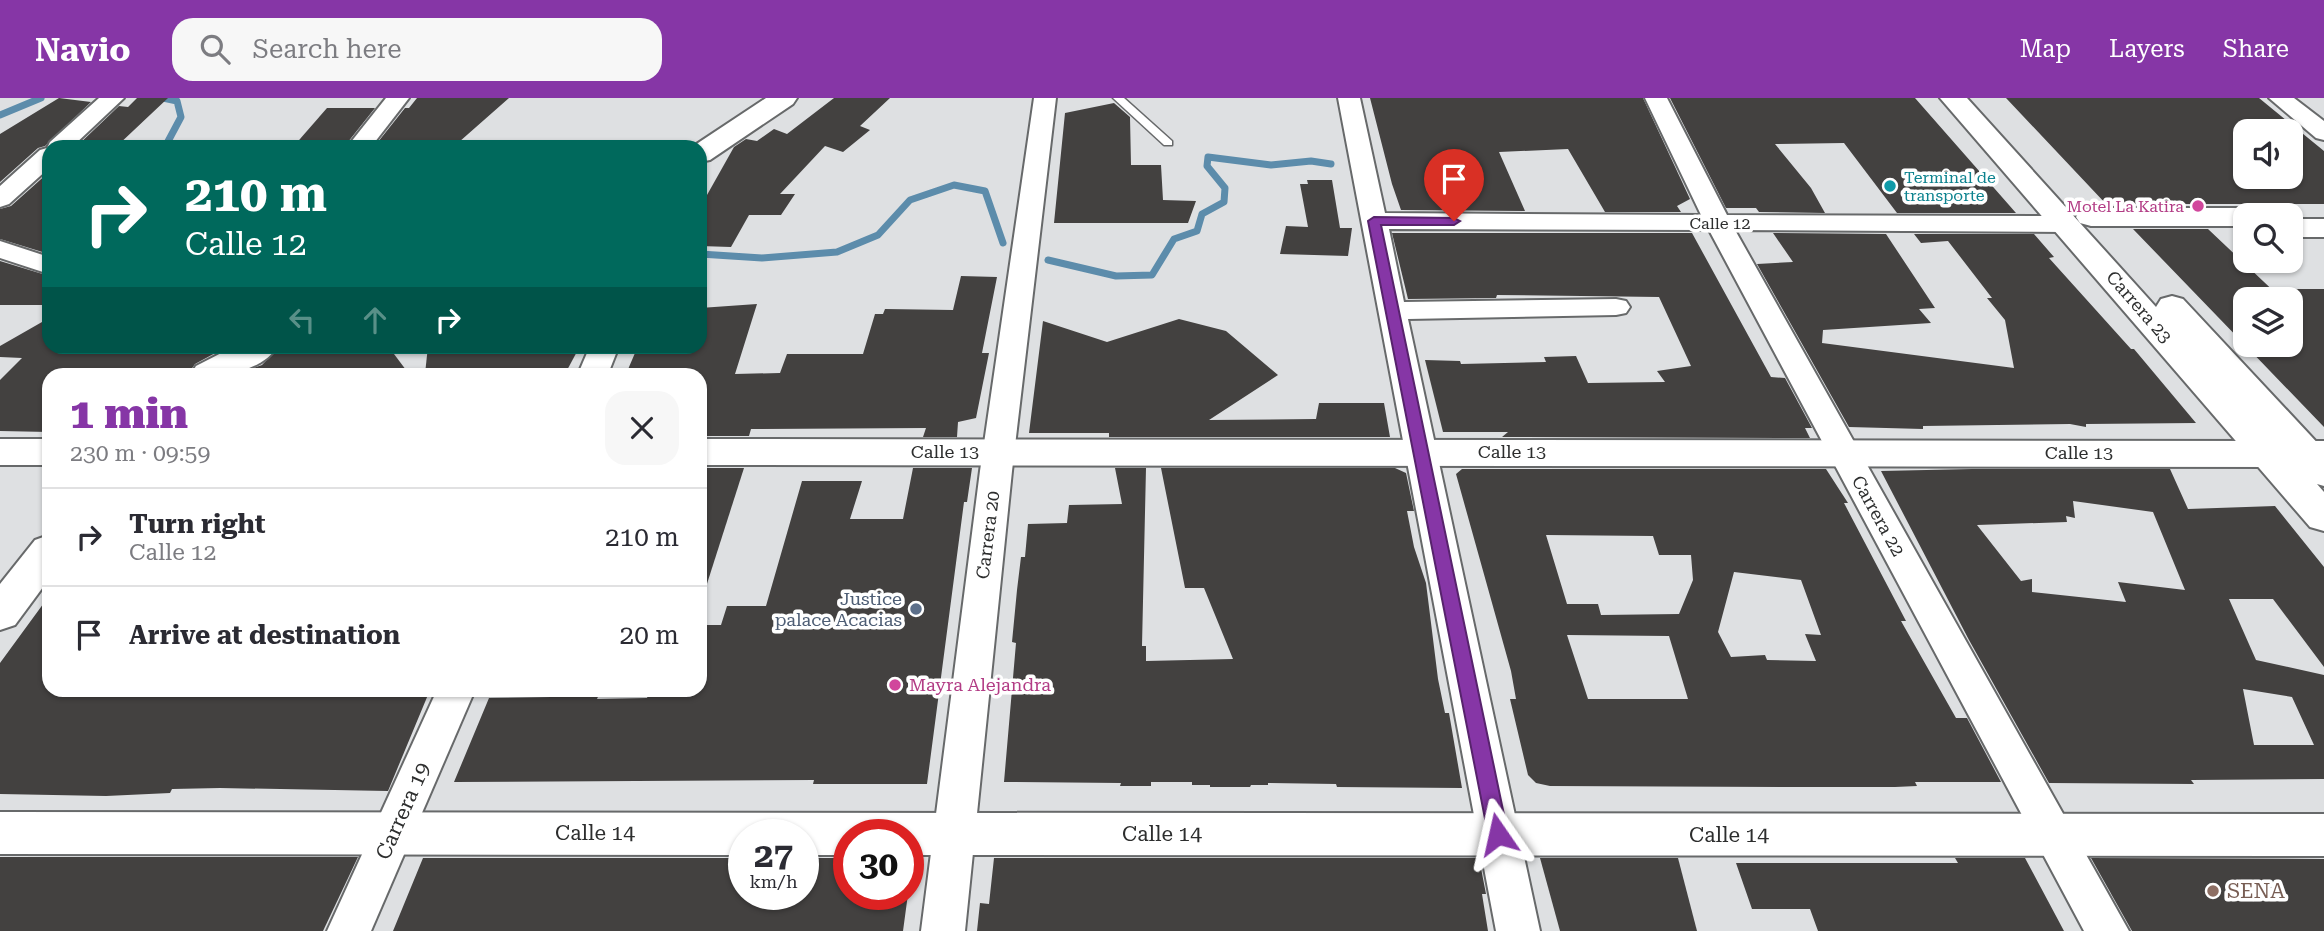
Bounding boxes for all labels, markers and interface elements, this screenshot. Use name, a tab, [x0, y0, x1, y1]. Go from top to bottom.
search box	[172, 18, 662, 81]
text: Navio	[35, 30, 130, 69]
icon: search	[196, 30, 234, 68]
text: Search here	[252, 34, 401, 64]
text: Map	[2020, 35, 2071, 63]
text: Layers	[2109, 35, 2185, 63]
text: Share	[2223, 35, 2289, 63]
map controls	[2233, 119, 2303, 357]
button: sound	[2233, 119, 2303, 189]
pin	[1424, 149, 1484, 221]
icon: arrive	[1435, 160, 1473, 198]
text: 210 m	[185, 166, 327, 223]
icon: right	[70, 168, 161, 259]
place label: Terminal de transporte	[1904, 168, 1996, 205]
marker: Terminal de transporte	[1882, 178, 1898, 194]
place label: Motel La Katira	[2067, 197, 2184, 216]
marker: Motel La Katira	[2190, 198, 2206, 214]
button: search	[2233, 203, 2303, 273]
street label: Calle 12	[1690, 214, 1750, 233]
text: Calle 12	[185, 225, 307, 263]
street label: Carrera 23	[2102, 266, 2176, 347]
button: layers	[2233, 287, 2303, 357]
icon: left	[283, 301, 321, 339]
icon: ahead	[356, 301, 394, 339]
icon: right	[429, 301, 467, 339]
text: 1 min	[70, 389, 188, 438]
button: close	[605, 391, 679, 465]
text: 230 m · 09:59	[70, 440, 210, 467]
street label: Calle 13	[911, 441, 979, 462]
street label: Calle 13	[1478, 441, 1546, 462]
street label: Calle 13	[2045, 442, 2113, 463]
street label: Carrera 22	[1848, 472, 1909, 560]
street label: Carrera 20	[972, 490, 1003, 580]
text: Turn right	[129, 509, 265, 539]
icon: right	[70, 518, 108, 556]
text: 210 m	[605, 522, 679, 552]
text: Calle 12	[129, 539, 216, 566]
place label: Justice palace Acacias	[775, 588, 902, 630]
marker: Justice palace Acacias	[908, 601, 924, 617]
icon: arrive	[70, 616, 108, 654]
text: Arrive at destination	[129, 620, 400, 650]
text: 20 m	[620, 620, 679, 650]
place label: Mayra Alejandra	[909, 674, 1051, 695]
marker: Mayra Alejandra	[887, 677, 903, 693]
street label: Carrera 19	[371, 759, 435, 863]
position arrow	[1461, 797, 1535, 871]
speed limit sign: 30	[833, 819, 924, 910]
street label: Calle 14	[555, 821, 635, 845]
street label: Calle 14	[1122, 822, 1202, 846]
street label: Calle 14	[1689, 823, 1769, 847]
text: 27	[754, 835, 793, 876]
text: km/h	[749, 871, 798, 892]
place label: SENA	[2227, 879, 2285, 903]
marker: SENA	[2205, 883, 2221, 899]

